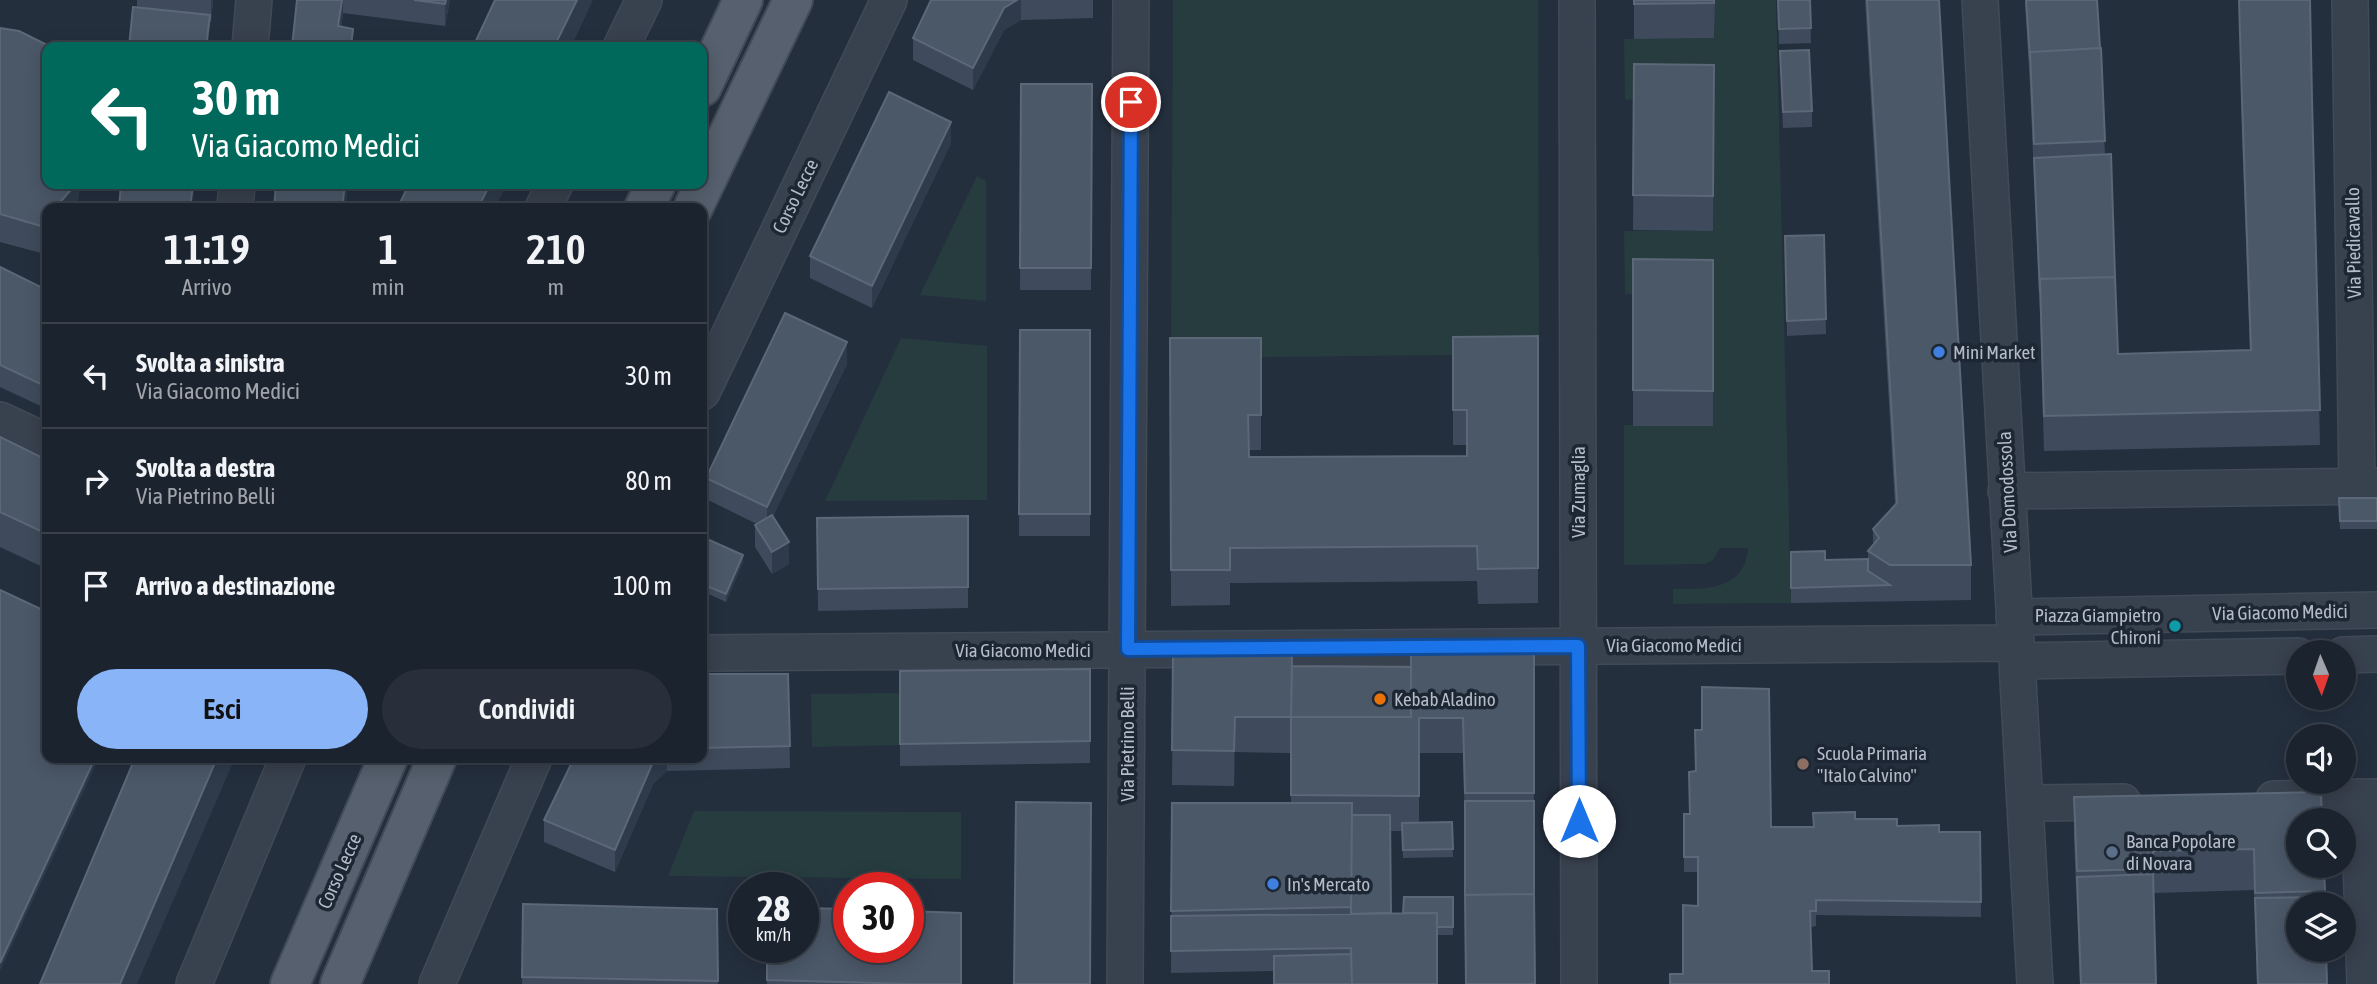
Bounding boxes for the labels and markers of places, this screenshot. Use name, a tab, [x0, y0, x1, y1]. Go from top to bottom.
pin	[1101, 72, 1161, 132]
place label: Mini Market	[1953, 341, 2036, 363]
marker: Mini Market	[1931, 344, 1947, 360]
place label: Piazza Giampietro Chironi	[2035, 604, 2161, 648]
marker: Piazza Giampietro Chironi	[2167, 618, 2183, 634]
place label: Kebab Aladino	[1394, 688, 1496, 710]
marker: Kebab Aladino	[1372, 691, 1388, 707]
place label: Scuola Primaria "Italo Calvino"	[1817, 742, 1927, 786]
marker: Scuola Primaria "Italo Calvino"	[1795, 756, 1811, 772]
place label: Banca Popolare di Novara	[2126, 830, 2236, 874]
marker: Banca Popolare di Novara	[2104, 844, 2120, 860]
place label: In's Mercato	[1287, 873, 1370, 895]
marker: In's Mercato	[1265, 876, 1281, 892]

